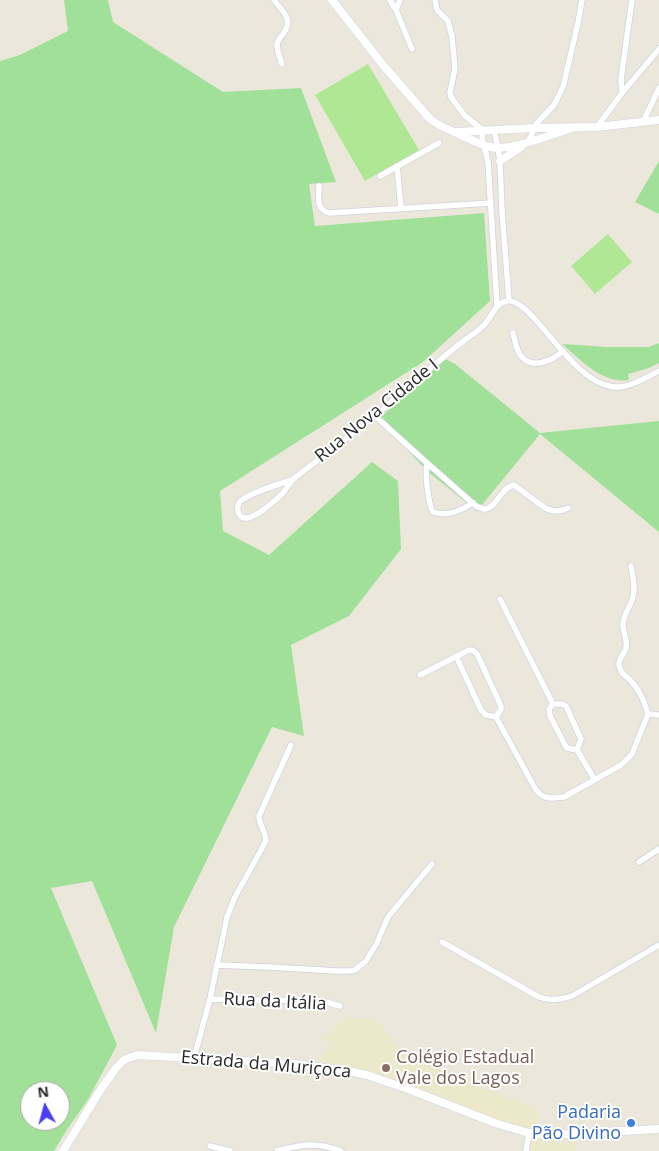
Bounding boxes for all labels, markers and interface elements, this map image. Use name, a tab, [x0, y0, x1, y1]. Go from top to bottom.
street label: Rua Nova Cidade I	[311, 355, 443, 467]
street label: Rua da Itália	[223, 989, 327, 1015]
street label: Estrada da Muriçoca	[180, 1047, 352, 1083]
place label: Colégio Estadual Vale dos Lagos	[396, 1047, 534, 1090]
marker: Colégio Estadual Vale dos Lagos	[380, 1062, 392, 1074]
north arrow	[20, 1081, 70, 1131]
text: N	[36, 1081, 50, 1102]
place label: Padaria Pão Divino	[532, 1102, 621, 1144]
marker: Padaria Pão Divino	[625, 1117, 637, 1129]

